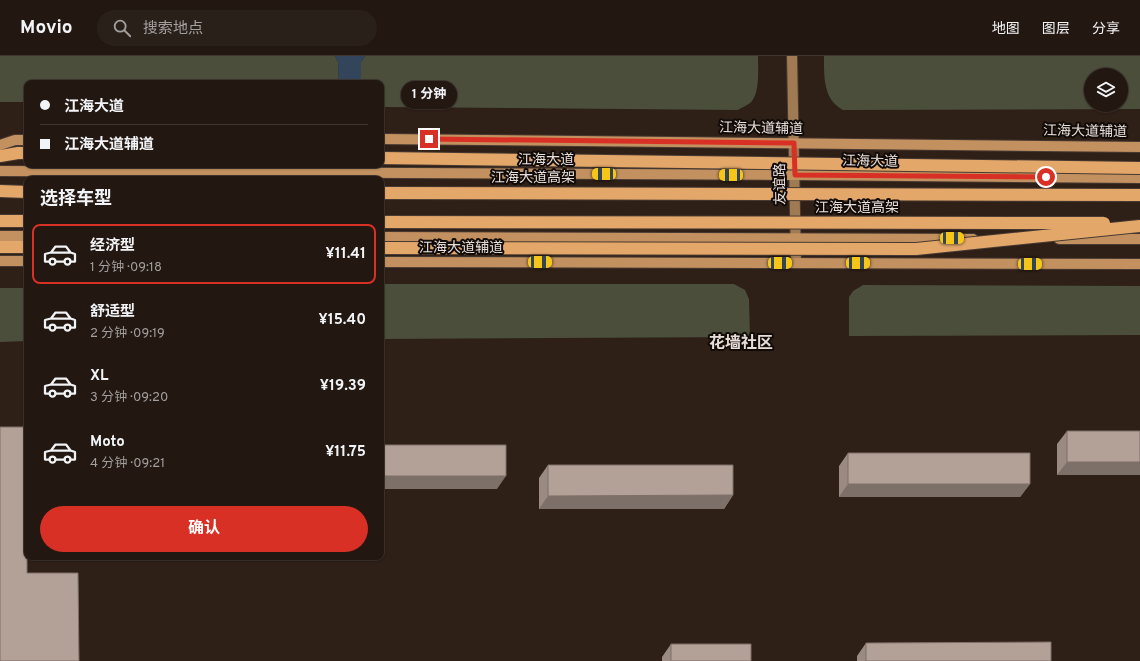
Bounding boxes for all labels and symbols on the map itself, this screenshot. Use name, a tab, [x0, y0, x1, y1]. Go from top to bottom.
callout: 1 分钟	[401, 81, 457, 109]
street label: 江海大道辅道	[719, 120, 803, 138]
street label: 江海大道辅道	[1043, 123, 1127, 141]
route end	[420, 130, 438, 148]
street label: 江海大道	[518, 152, 574, 169]
street label: 江海大道	[842, 153, 898, 171]
street label: 友谊路	[772, 163, 790, 205]
car	[592, 168, 616, 180]
route start	[1037, 168, 1055, 186]
car	[719, 169, 743, 181]
street label: 江海大道高架	[491, 170, 575, 187]
street label: 江海大道高架	[815, 200, 899, 217]
car	[940, 232, 964, 244]
street label: 江海大道辅道	[419, 240, 503, 257]
car	[528, 256, 552, 268]
car	[768, 257, 792, 269]
car	[846, 257, 870, 269]
car	[1018, 258, 1042, 270]
district label: 花墙社区	[709, 333, 773, 354]

